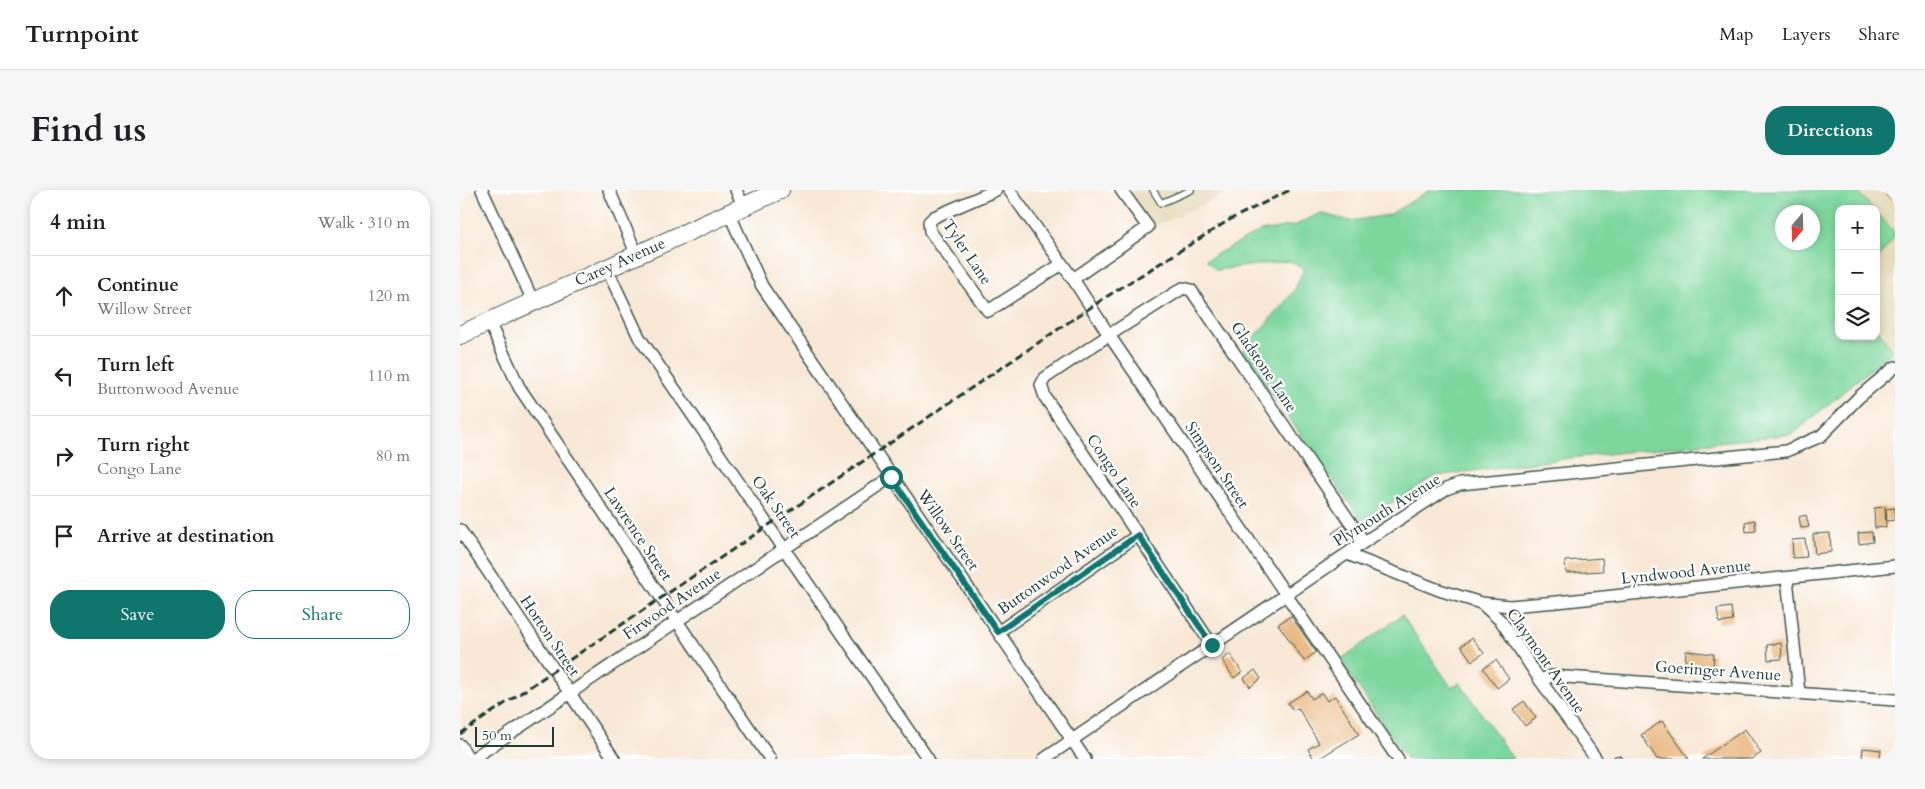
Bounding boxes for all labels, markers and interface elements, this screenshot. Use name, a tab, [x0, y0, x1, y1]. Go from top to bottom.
text: Turnpoint	[25, 18, 139, 51]
text: Map	[1719, 22, 1754, 47]
text: Layers	[1782, 22, 1831, 47]
text: Share	[1859, 22, 1900, 47]
text: Find us	[30, 106, 146, 154]
button: Directions	[1765, 106, 1895, 155]
north arrow	[1775, 205, 1820, 250]
map controls	[1835, 205, 1880, 340]
button: +	[1835, 205, 1880, 250]
text: 4 min	[50, 208, 106, 237]
text: Walk · 310 m	[318, 212, 410, 234]
street label: Tyler Lane	[937, 215, 997, 289]
street label: Carey Avenue	[571, 232, 669, 292]
button: −	[1835, 250, 1880, 295]
text: Continue	[97, 272, 179, 298]
icon: ahead	[50, 282, 78, 310]
text: 120 m	[368, 285, 410, 307]
button: layers	[1835, 295, 1880, 340]
text: Willow Street	[97, 298, 192, 320]
street label: Gladstone Lane	[1226, 317, 1302, 417]
text: Turn left	[97, 352, 174, 378]
icon: left	[50, 362, 78, 390]
text: 110 m	[368, 365, 410, 387]
text: Buttonwood Avenue	[97, 378, 239, 400]
street label: Simpson Street	[1180, 417, 1254, 513]
street label: Congo Lane	[1081, 430, 1147, 512]
text: Turn right	[97, 432, 189, 458]
icon: right	[50, 442, 78, 470]
text: 80 m	[376, 445, 410, 467]
text: Congo Lane	[97, 458, 182, 480]
route start	[880, 466, 903, 489]
street label: Plymouth Avenue	[1329, 468, 1445, 552]
street label: Oak Street	[746, 471, 806, 543]
street label: Lawrence Street	[598, 483, 678, 585]
street label: Willow Street	[911, 484, 984, 575]
street label: Buttonwood Avenue	[993, 520, 1123, 620]
icon: arrive	[50, 522, 78, 550]
text: Arrive at destination	[97, 523, 274, 549]
street label: Lyndwood Avenue	[1620, 554, 1752, 590]
street label: Firwood Avenue	[618, 563, 726, 645]
button: Save	[50, 590, 225, 639]
button: Share	[235, 590, 410, 639]
street label: Horton Street	[515, 591, 585, 681]
street label: Claymont Avenue	[1501, 604, 1591, 718]
route end	[1201, 634, 1224, 657]
street label: Goeringer Avenue	[1654, 656, 1782, 686]
scale bar	[475, 724, 554, 747]
text: 50 m	[482, 726, 512, 745]

